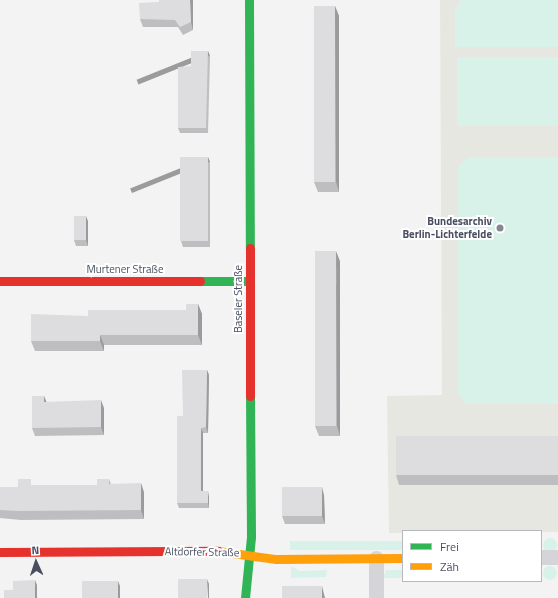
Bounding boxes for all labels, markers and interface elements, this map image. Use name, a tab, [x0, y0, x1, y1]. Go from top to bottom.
place label: Bundesarchiv Berlin-Lichterfelde	[402, 215, 492, 241]
marker: Bundesarchiv Berlin-Lichterfelde	[495, 223, 505, 233]
street label: Murtener Straße	[87, 262, 163, 276]
street label: Baseler Straße	[231, 265, 245, 333]
legend	[402, 530, 542, 582]
text: Frei	[440, 537, 459, 556]
north arrow	[16, 542, 56, 582]
text: N	[31, 542, 40, 558]
street label: Altdorfer Straße	[165, 545, 239, 559]
text: Zäh	[440, 557, 459, 576]

